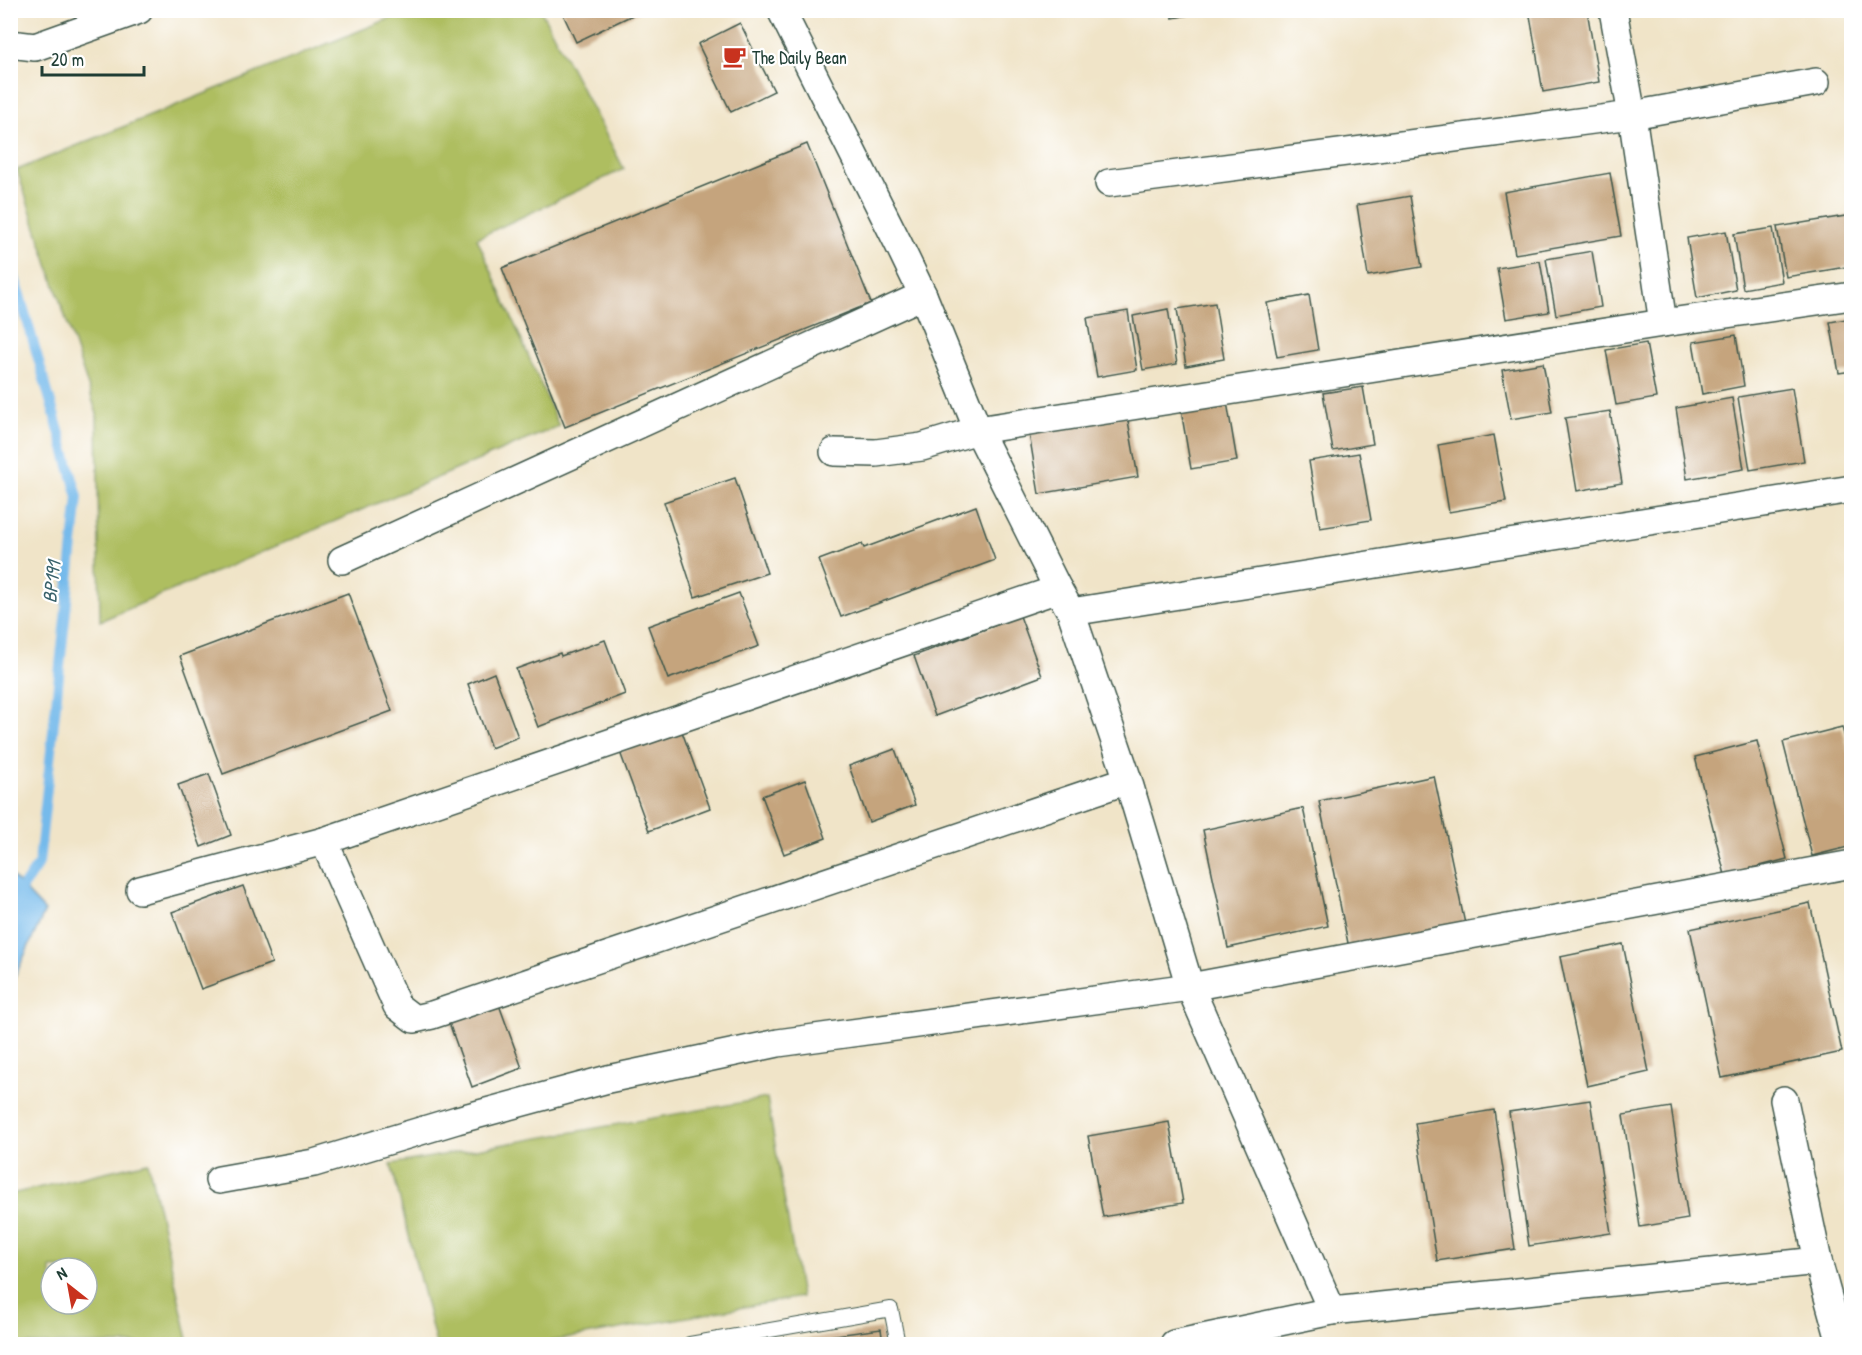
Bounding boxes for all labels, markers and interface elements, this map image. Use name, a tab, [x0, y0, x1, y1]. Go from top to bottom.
scale bar	[42, 39, 144, 77]
cafe icon: The Daily Bean	[721, 44, 747, 70]
place label: The Daily Bean	[752, 45, 847, 70]
text: 20 m	[51, 47, 84, 72]
water label: BP191	[35, 557, 67, 604]
north arrow	[39, 1256, 99, 1316]
text: N	[52, 1261, 71, 1285]

